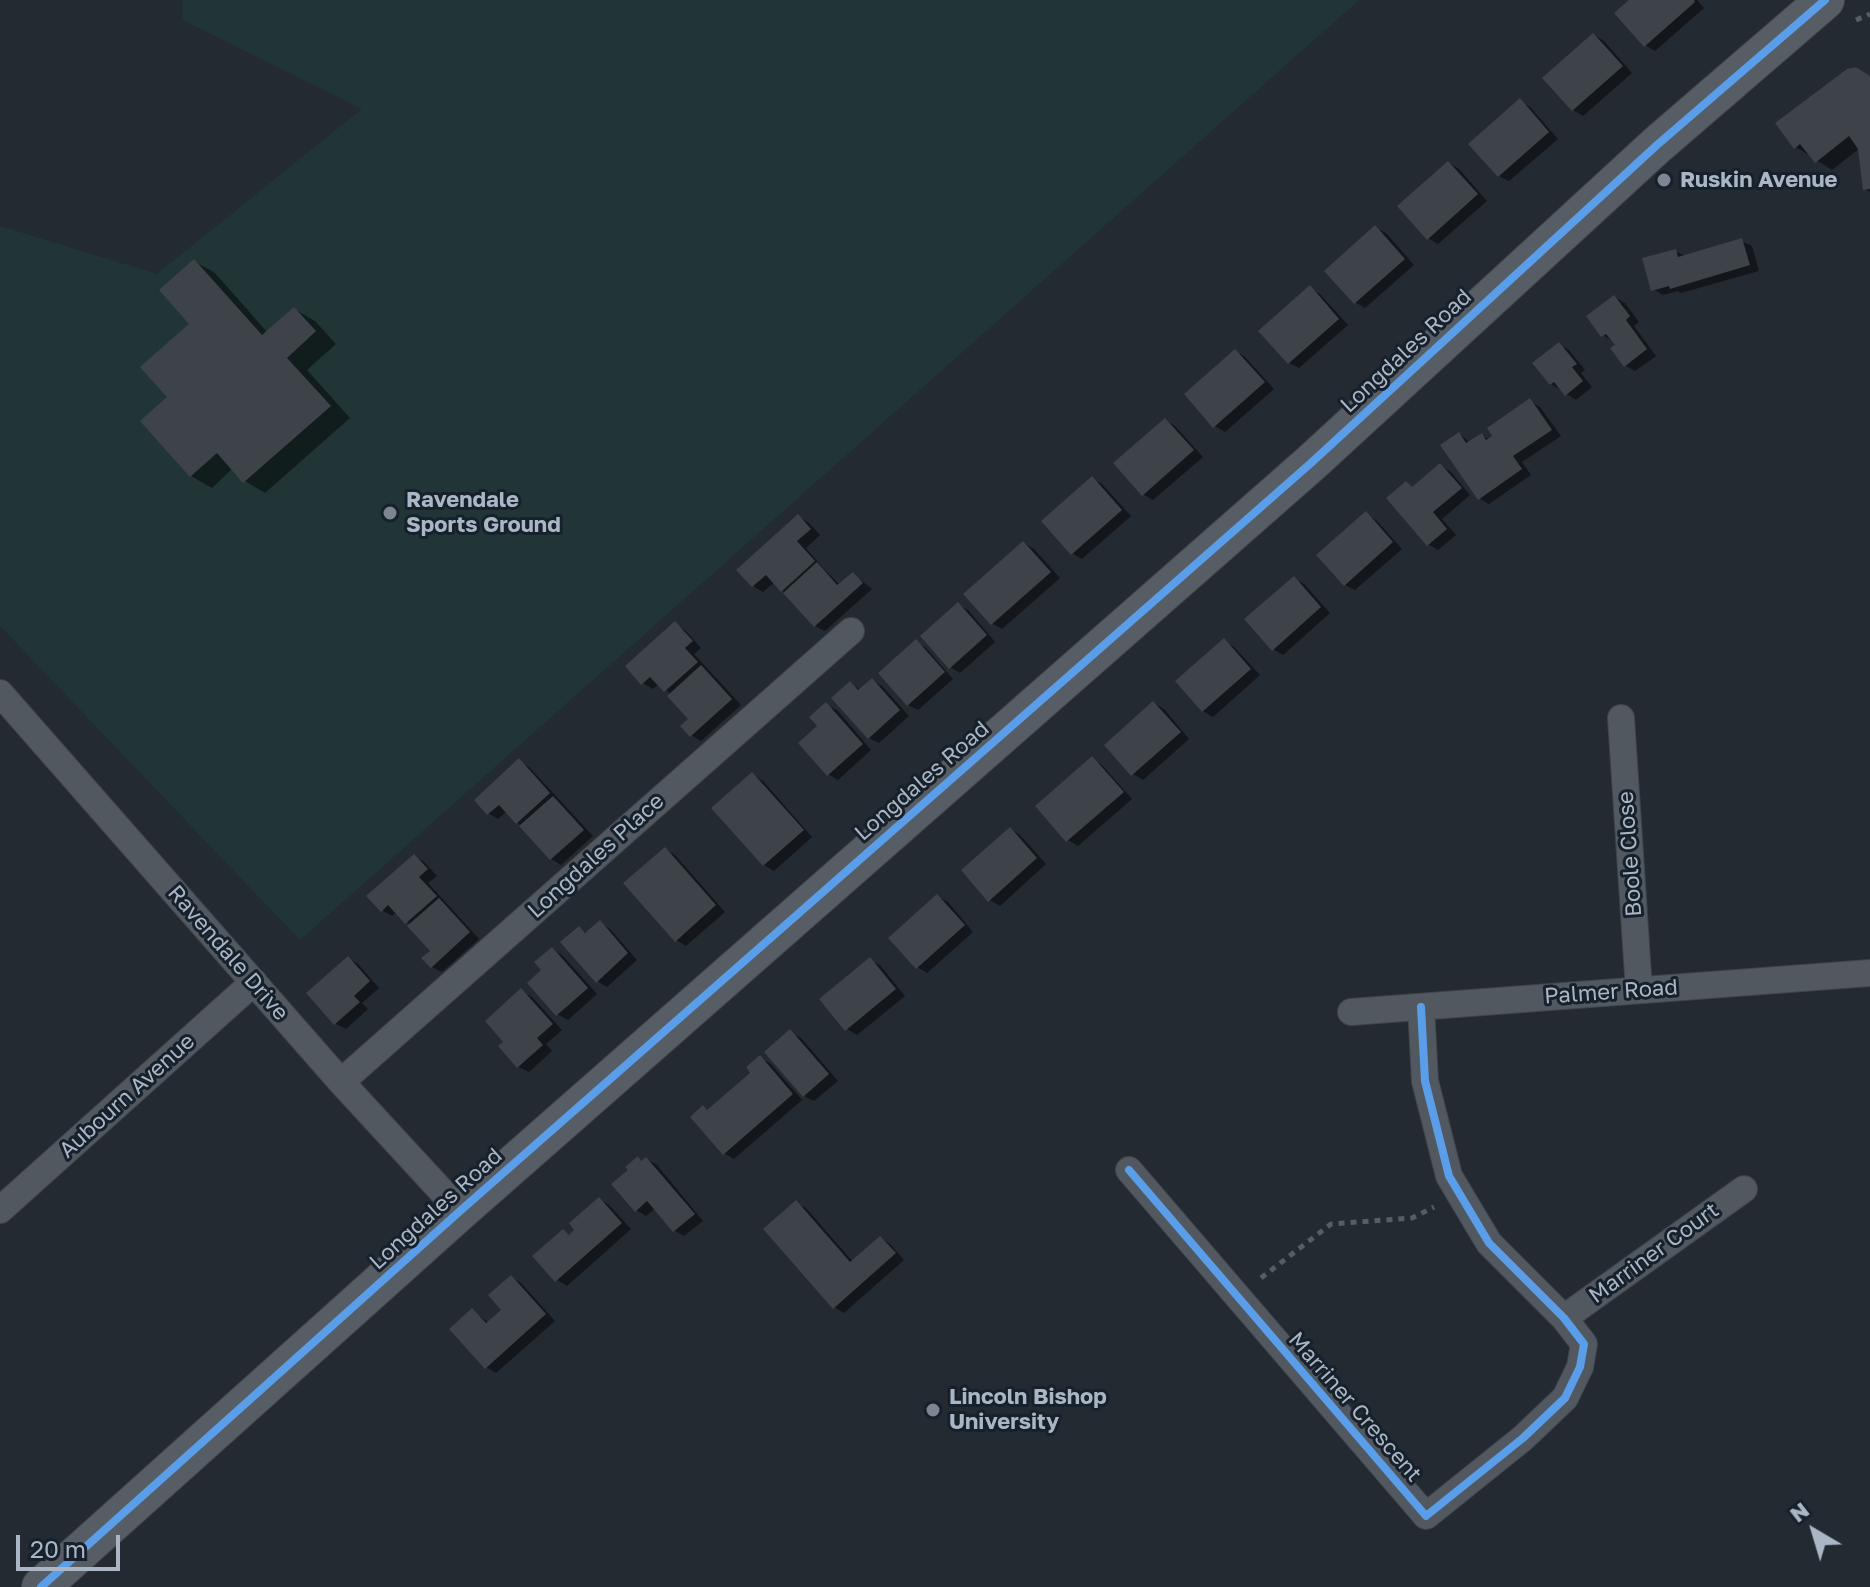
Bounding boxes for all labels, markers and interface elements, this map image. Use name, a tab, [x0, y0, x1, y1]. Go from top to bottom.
place label: Ruskin Avenue	[1680, 167, 1837, 193]
marker: Ruskin Avenue	[1655, 171, 1673, 189]
street label: Longdales Road	[1335, 284, 1477, 418]
place label: Ravendale Sports Ground	[406, 487, 561, 538]
marker: Ravendale Sports Ground	[381, 504, 399, 522]
street label: Longdales Road	[849, 716, 995, 846]
street label: Longdales Place	[523, 788, 669, 924]
street label: Boole Close	[1612, 790, 1648, 918]
street label: Ravendale Drive	[162, 880, 294, 1026]
street label: Palmer Road	[1543, 974, 1679, 1010]
street label: Aubourn Avenue	[54, 1028, 200, 1164]
street label: Longdales Road	[364, 1143, 508, 1275]
street label: Marriner Court	[1584, 1197, 1724, 1309]
street label: Marriner Crescent	[1283, 1327, 1427, 1487]
place label: Lincoln Bishop University	[949, 1384, 1107, 1436]
marker: Lincoln Bishop University	[924, 1401, 942, 1419]
north arrow	[1774, 1491, 1854, 1571]
text: N	[1784, 1496, 1814, 1527]
scale bar	[20, 1519, 124, 1569]
text: 20 m	[30, 1534, 86, 1563]

